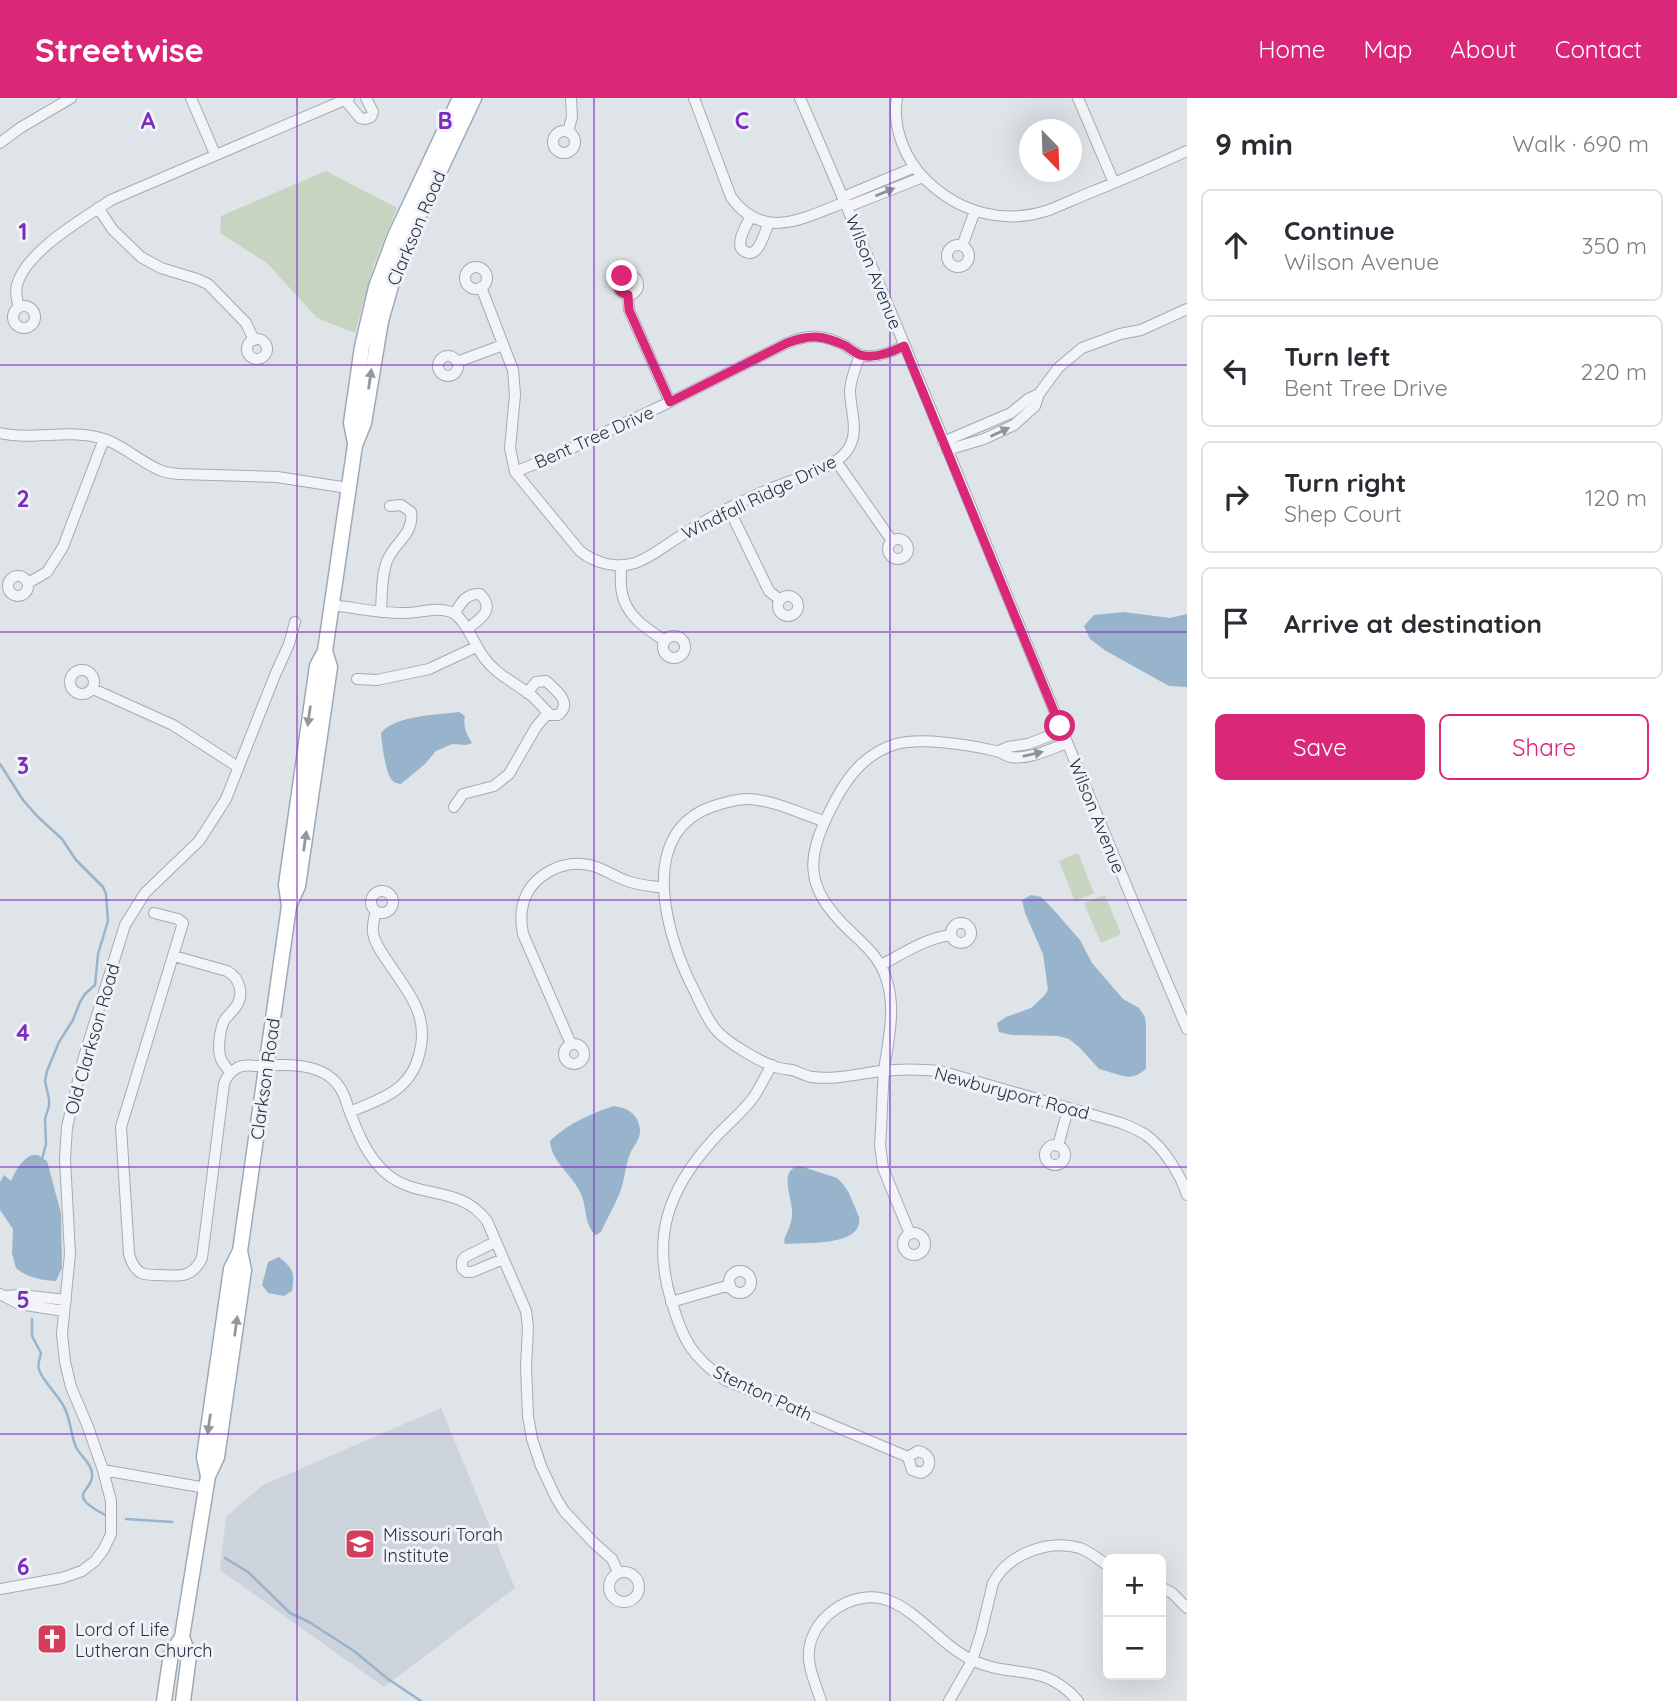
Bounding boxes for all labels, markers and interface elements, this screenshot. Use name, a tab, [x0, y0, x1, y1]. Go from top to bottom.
text: Streetwise	[35, 29, 204, 70]
text: Home	[1258, 34, 1325, 64]
text: Map	[1363, 34, 1412, 64]
text: About	[1450, 34, 1517, 64]
text: Contact	[1555, 34, 1642, 64]
text: A	[141, 106, 156, 135]
text: B	[437, 106, 453, 135]
text: C	[735, 106, 749, 135]
north arrow	[1019, 119, 1082, 182]
text: 9 min	[1215, 125, 1293, 163]
text: Walk · 690 m	[1512, 129, 1649, 158]
street label: Clarkson Road	[381, 167, 451, 289]
one-way arrow	[875, 186, 896, 197]
street label: Wilson Avenue	[841, 211, 907, 333]
text: Continue	[1284, 214, 1395, 247]
text: 1	[19, 217, 27, 246]
icon: ahead	[1217, 226, 1255, 264]
text: 350 m	[1581, 231, 1647, 260]
text: Wilson Avenue	[1284, 247, 1439, 276]
route end	[606, 260, 637, 291]
text: Turn left	[1284, 340, 1391, 373]
icon: left	[1217, 352, 1255, 390]
text: 220 m	[1581, 357, 1647, 386]
one-way arrow	[365, 367, 376, 389]
text: Bent Tree Drive	[1284, 373, 1448, 402]
street label: Bent Tree Drive	[531, 400, 657, 474]
one-way arrow	[990, 426, 1010, 438]
street label: Windfall Ridge Drive	[678, 450, 840, 544]
text: Turn right	[1284, 466, 1406, 499]
icon: right	[1217, 478, 1255, 516]
text: 120 m	[1585, 483, 1647, 512]
text: 2	[16, 484, 30, 513]
text: Shep Court	[1284, 499, 1402, 528]
icon: arrive	[1217, 604, 1255, 642]
text: Arrive at destination	[1284, 607, 1542, 640]
one-way arrow	[304, 705, 315, 727]
route start	[1044, 710, 1075, 741]
button: Save	[1215, 714, 1425, 780]
button: Share	[1439, 714, 1649, 780]
one-way arrow	[1022, 748, 1044, 759]
text: 3	[17, 751, 29, 780]
street label: Wilson Avenue	[1064, 755, 1130, 877]
one-way arrow	[300, 830, 311, 852]
street label: Old Clarkson Road	[59, 961, 125, 1117]
street label: Clarkson Road	[245, 1017, 285, 1141]
text: 4	[16, 1018, 30, 1047]
street label: Newburyport Road	[932, 1061, 1092, 1125]
text: 5	[16, 1285, 30, 1314]
one-way arrow	[231, 1315, 242, 1337]
street label: Stenton Path	[710, 1360, 816, 1426]
one-way arrow	[203, 1413, 214, 1435]
place label: Missouri Torah Institute	[383, 1523, 503, 1567]
school or university icon: Missouri Torah Institute	[343, 1527, 377, 1561]
text: 6	[17, 1552, 29, 1581]
map controls	[1103, 1554, 1166, 1680]
button: +	[1103, 1554, 1166, 1617]
button: −	[1103, 1617, 1166, 1680]
place label: Lord of Life Lutheran Church	[75, 1618, 213, 1662]
church icon: Lord of Life Lutheran Church	[35, 1622, 69, 1656]

